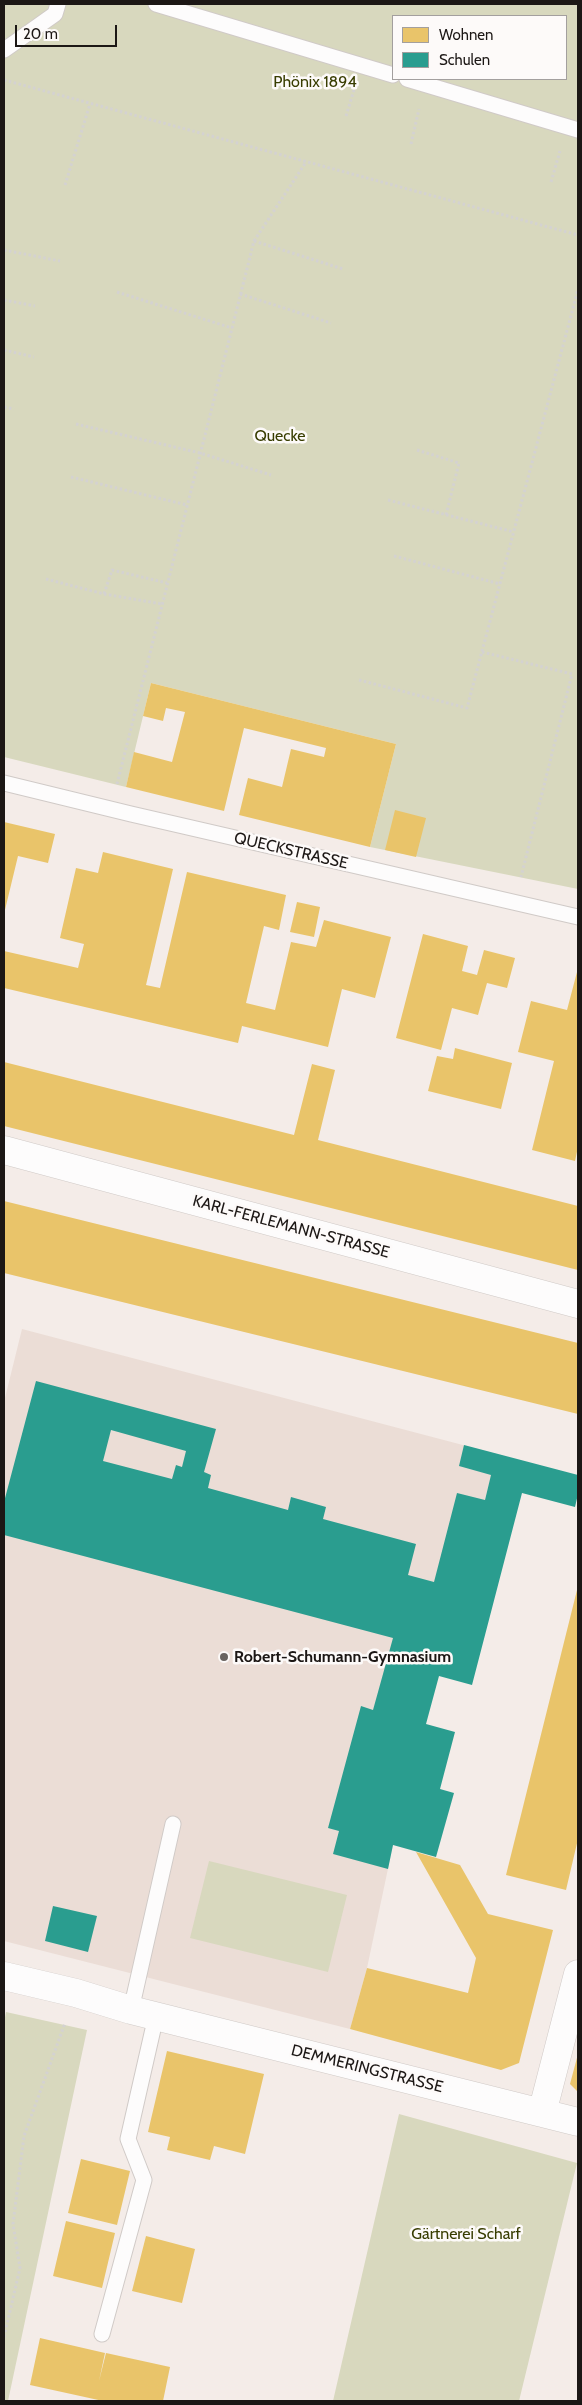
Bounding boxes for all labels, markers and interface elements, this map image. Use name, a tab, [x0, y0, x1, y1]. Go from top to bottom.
scale bar	[18, 15, 120, 47]
legend	[392, 15, 567, 80]
text: 20 m	[23, 25, 58, 43]
text: Wohnen	[439, 26, 493, 44]
text: Schulen	[439, 51, 490, 69]
park label: Phönix 1894	[273, 72, 357, 92]
park label: Quecke	[254, 426, 306, 446]
street label: QUECKSTRASSE	[232, 829, 350, 873]
street label: KARL-FERLEMANN-STRASSE	[190, 1191, 392, 1263]
place label: Robert-Schumann-Gymnasium	[234, 1647, 451, 1667]
marker: Robert-Schumann-Gymnasium	[218, 1651, 230, 1663]
street label: DEMMERINGSTRASSE	[289, 2041, 445, 2097]
park label: Gärtnerei Scharf	[411, 2224, 521, 2244]

